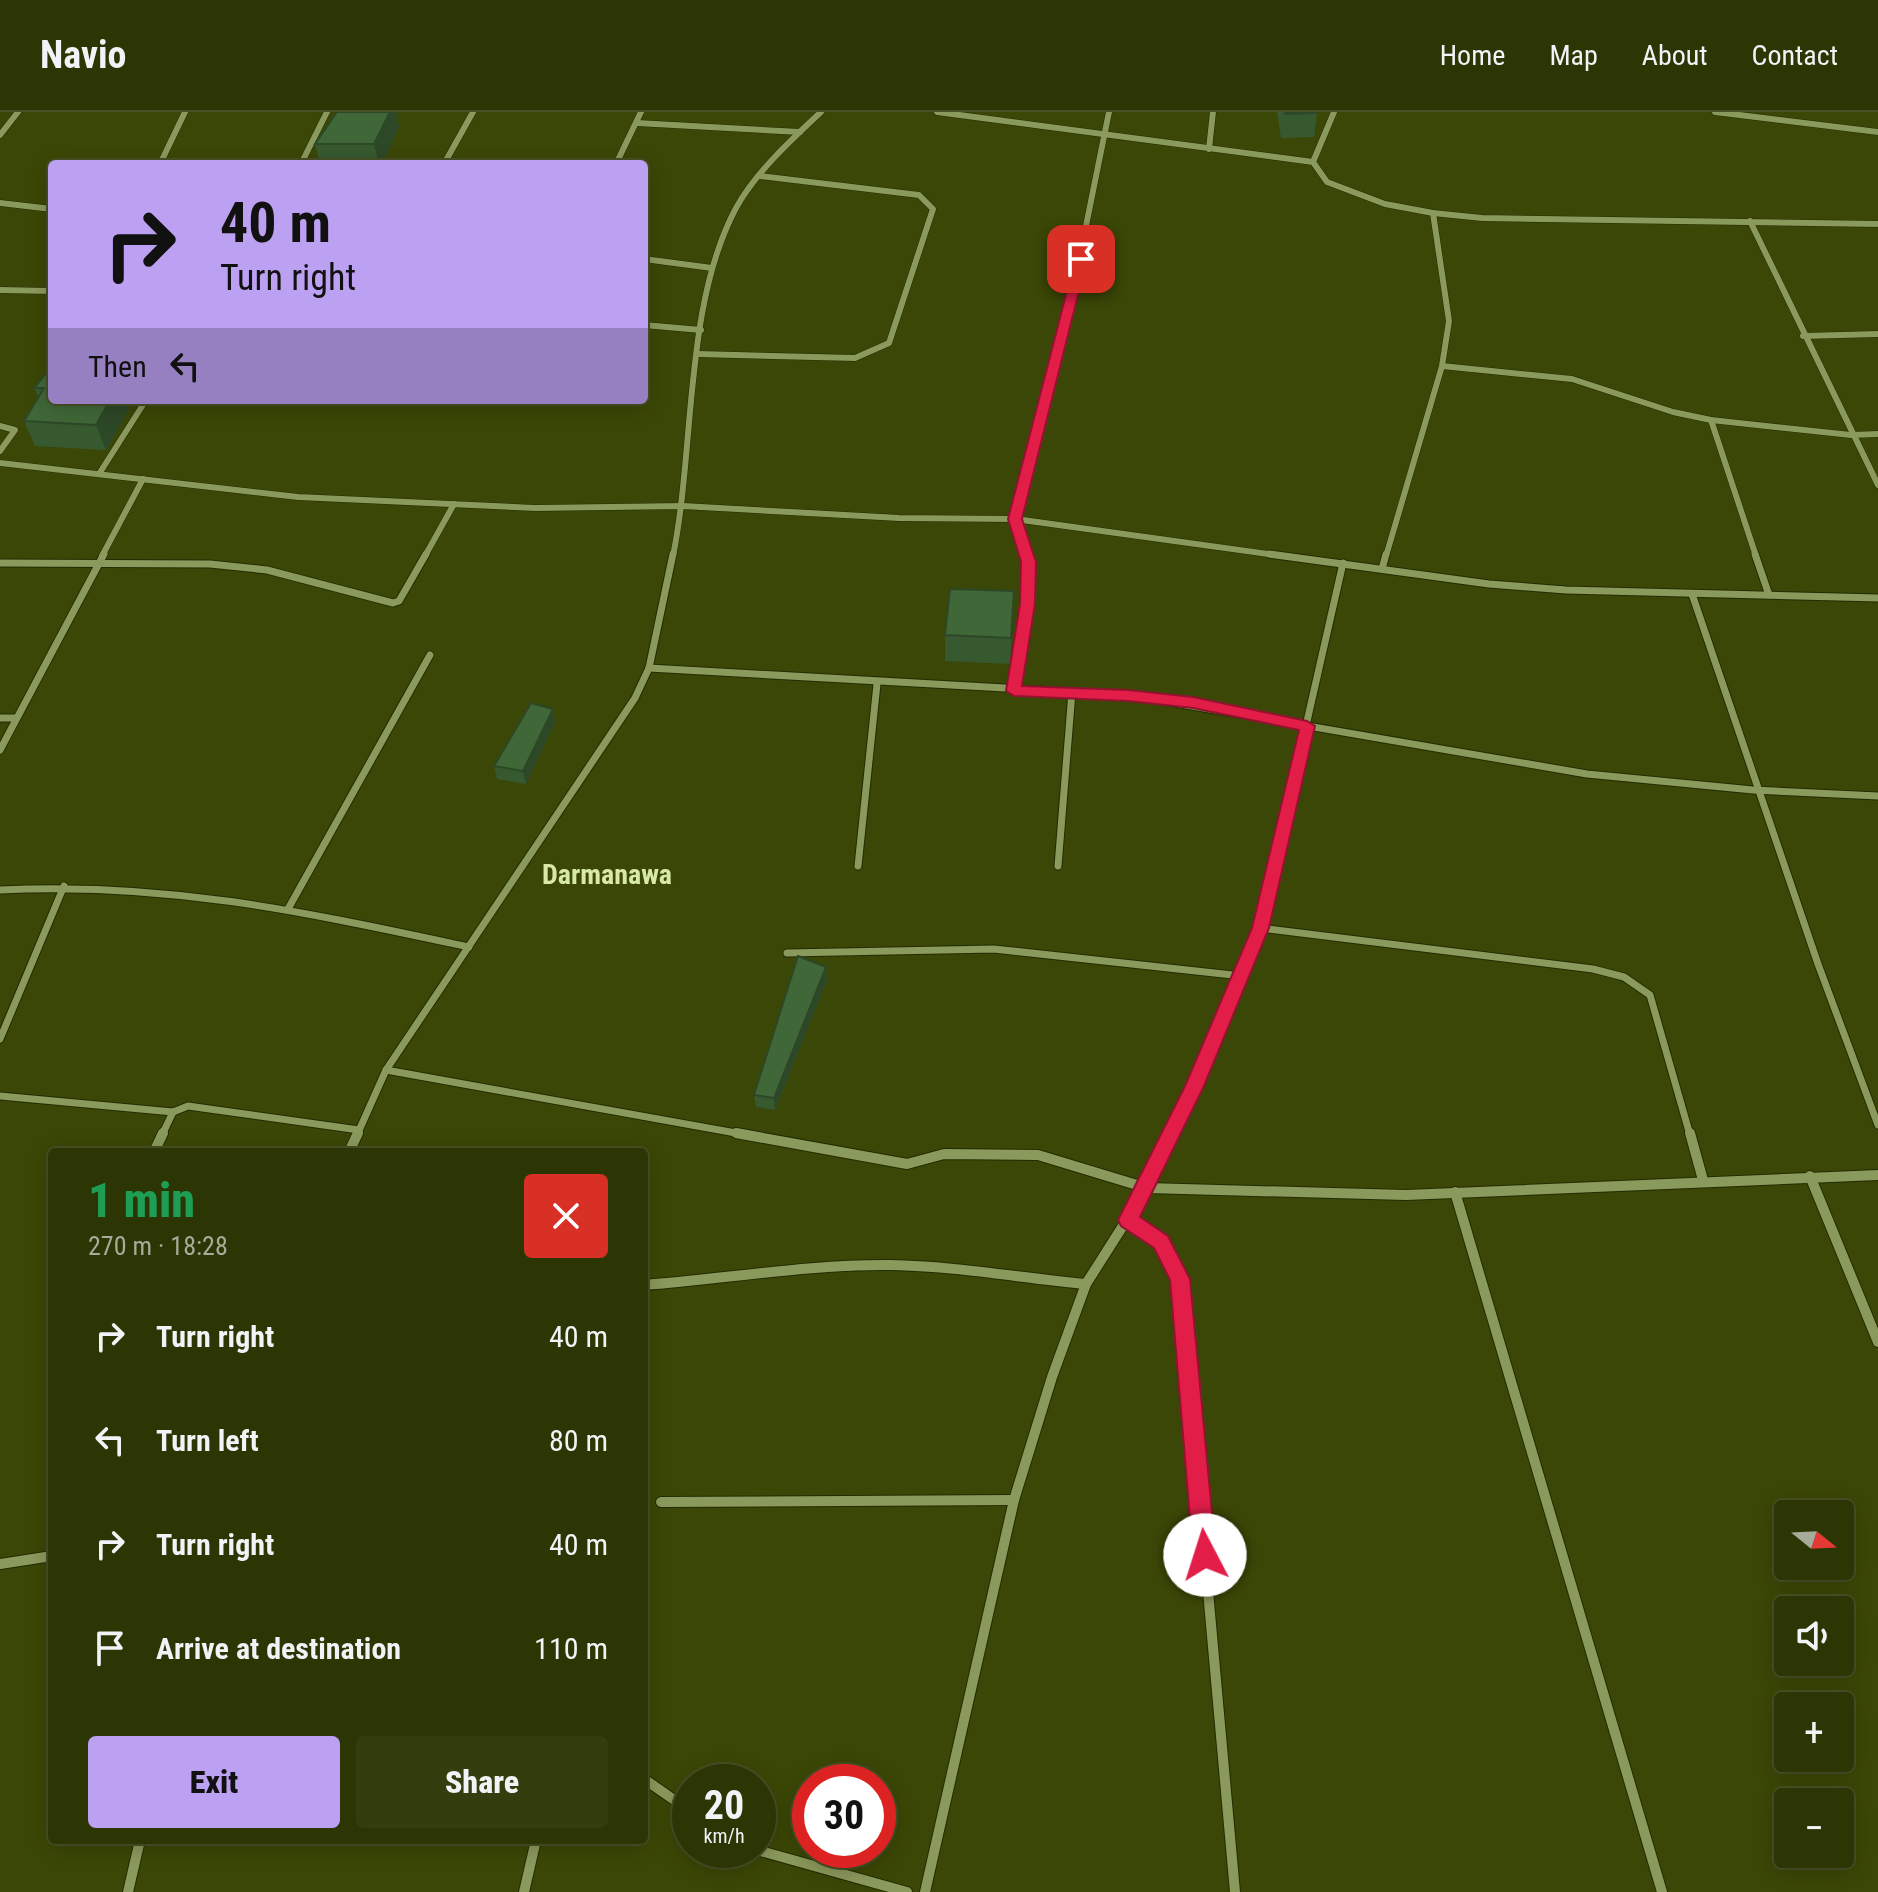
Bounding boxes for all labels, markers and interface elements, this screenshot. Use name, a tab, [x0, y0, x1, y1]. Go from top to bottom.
text: Navio	[40, 33, 126, 77]
text: Home	[1440, 39, 1505, 72]
text: Map	[1549, 39, 1598, 72]
text: About	[1642, 39, 1708, 72]
text: Contact	[1752, 39, 1838, 72]
text: 40 m	[220, 190, 331, 256]
icon: right	[88, 192, 192, 296]
pin	[1047, 225, 1115, 293]
icon: arrive	[1059, 237, 1103, 281]
text: Turn right	[220, 257, 356, 299]
icon: left	[163, 344, 207, 388]
text: Then	[88, 349, 147, 384]
district label: Darmanawa	[542, 858, 672, 891]
text: 1 min	[88, 1172, 195, 1229]
button: close	[524, 1174, 608, 1258]
text: 270 m · 18:28	[88, 1231, 228, 1261]
icon: right	[88, 1314, 132, 1358]
text: Turn right	[156, 1319, 274, 1354]
text: 40 m	[549, 1319, 608, 1354]
icon: left	[88, 1418, 132, 1462]
text: Turn left	[156, 1423, 259, 1458]
text: 80 m	[549, 1423, 608, 1458]
north arrow	[1774, 1500, 1854, 1580]
map controls	[1774, 1500, 1854, 1868]
position arrow	[1163, 1513, 1247, 1597]
icon: right	[88, 1522, 132, 1566]
text: Turn right	[156, 1527, 274, 1562]
text: 40 m	[549, 1527, 608, 1562]
button: sound	[1774, 1596, 1854, 1676]
icon: arrive	[88, 1626, 132, 1670]
text: Arrive at destination	[156, 1631, 401, 1666]
text: 110 m	[534, 1631, 608, 1666]
button: +	[1774, 1692, 1854, 1772]
button: Exit	[88, 1736, 340, 1828]
button: Share	[356, 1736, 608, 1828]
speed limit sign: 30	[792, 1764, 896, 1868]
text: 20	[704, 1782, 744, 1829]
button: −	[1774, 1788, 1854, 1868]
text: km/h	[703, 1824, 745, 1848]

